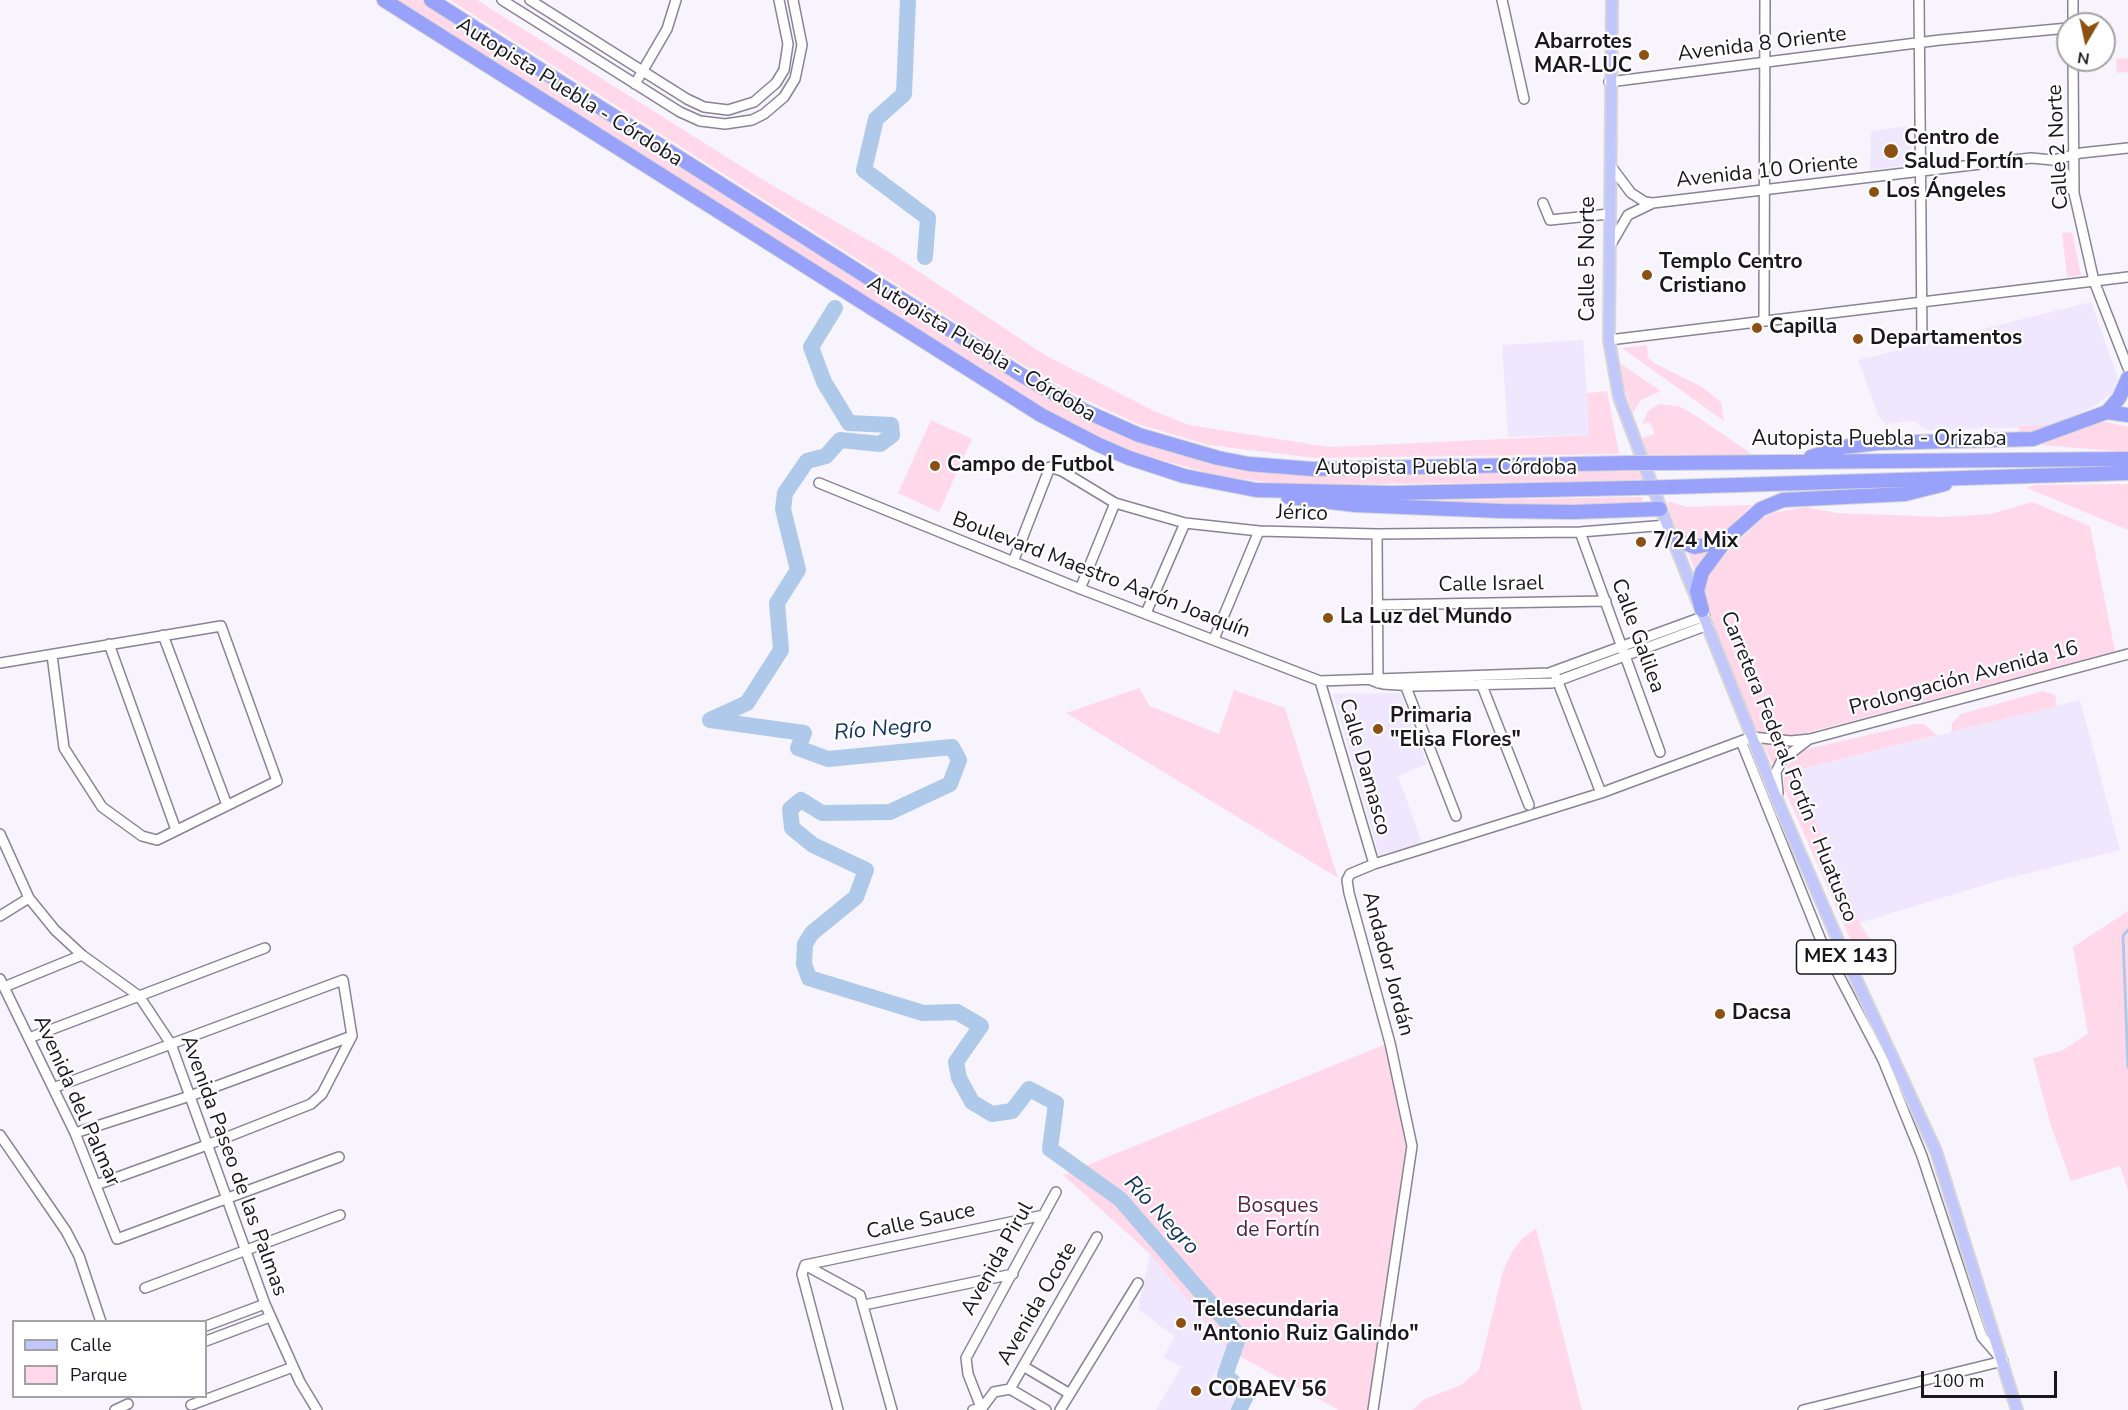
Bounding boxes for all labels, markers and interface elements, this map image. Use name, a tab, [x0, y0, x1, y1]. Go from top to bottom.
north arrow	[2056, 12, 2116, 72]
street label: Autopista Puebla - Córdoba	[451, 13, 687, 173]
street label: Avenida 8 Oriente	[1676, 22, 1848, 68]
place label: Abarrotes MAR-LUC	[1534, 30, 1632, 80]
text: N	[2076, 46, 2091, 70]
marker: Abarrotes MAR-LUC	[1637, 48, 1651, 62]
street label: Calle 2 Norte	[2043, 84, 2075, 210]
place label: Centro de Salud Fortín	[1904, 126, 2024, 176]
marker: Centro de Salud Fortín	[1882, 142, 1900, 160]
street label: Avenida 10 Oriente	[1675, 150, 1859, 194]
place label: Los Ángeles	[1886, 179, 2006, 205]
marker: Los Ángeles	[1867, 185, 1881, 199]
street label: Calle 5 Norte	[1576, 196, 1602, 322]
place label: Templo Centro Cristiano	[1659, 250, 1803, 300]
marker: Templo Centro Cristiano	[1640, 268, 1654, 282]
street label: Autopista Puebla - Córdoba	[862, 272, 1100, 428]
place label: Capilla	[1769, 315, 1837, 341]
marker: Capilla	[1750, 321, 1764, 335]
place label: Departamentos	[1870, 326, 2022, 352]
marker: Departamentos	[1851, 332, 1865, 346]
street label: Autopista Puebla - Orizaba	[1751, 427, 2007, 453]
place label: Campo de Futbol	[947, 453, 1114, 479]
street label: Autopista Puebla - Córdoba	[1315, 456, 1577, 482]
marker: Campo de Futbol	[928, 459, 942, 473]
street label: Jérico	[1276, 501, 1328, 527]
street label: Boulevard Maestro Aarón Joaquín	[949, 507, 1253, 645]
place label: 7/24 Mix	[1653, 529, 1738, 555]
marker: 7/24 Mix	[1634, 535, 1648, 549]
street label: Calle Israel	[1438, 571, 1544, 599]
street label: Calle Galilea	[1605, 575, 1669, 697]
place label: La Luz del Mundo	[1340, 605, 1512, 631]
street label: Carretera Federal Fortín - Huatusco	[1714, 608, 1862, 926]
marker: La Luz del Mundo	[1321, 611, 1335, 625]
street label: Prolongación Avenida 16	[1847, 636, 2081, 722]
street label: Calle Damasco	[1332, 696, 1396, 838]
place label: Primaria "Elisa Flores"	[1390, 704, 1521, 754]
water label: Río Negro	[833, 713, 933, 747]
marker: Primaria "Elisa Flores"	[1371, 722, 1385, 736]
street label: Andador Jordán	[1356, 889, 1418, 1039]
road number: MEX 143	[1796, 940, 1896, 974]
place label: Dacsa	[1732, 1001, 1791, 1027]
marker: Dacsa	[1713, 1007, 1727, 1021]
street label: Avenida del Palmar	[27, 1012, 125, 1190]
street label: Avenida Paseo de las Palmas	[174, 1032, 292, 1300]
water label: Río Negro	[1118, 1171, 1204, 1261]
park label: Bosques de Fortín	[1236, 1194, 1320, 1244]
street label: Calle Sauce	[864, 1198, 978, 1246]
street label: Avenida Pirul	[956, 1198, 1040, 1320]
street label: Avenida Ocote	[993, 1238, 1083, 1370]
place label: Telesecundaria "Antonio Ruiz Galindo"	[1193, 1298, 1419, 1348]
marker: Telesecundaria "Antonio Ruiz Galindo"	[1174, 1316, 1188, 1330]
legend	[12, 1320, 207, 1398]
text: Calle	[70, 1333, 112, 1357]
scale bar	[1924, 1359, 2060, 1397]
text: Parque	[70, 1363, 127, 1387]
text: 100 m	[1932, 1369, 1984, 1393]
place label: COBAEV 56	[1208, 1378, 1327, 1404]
marker: COBAEV 56	[1189, 1384, 1203, 1398]

